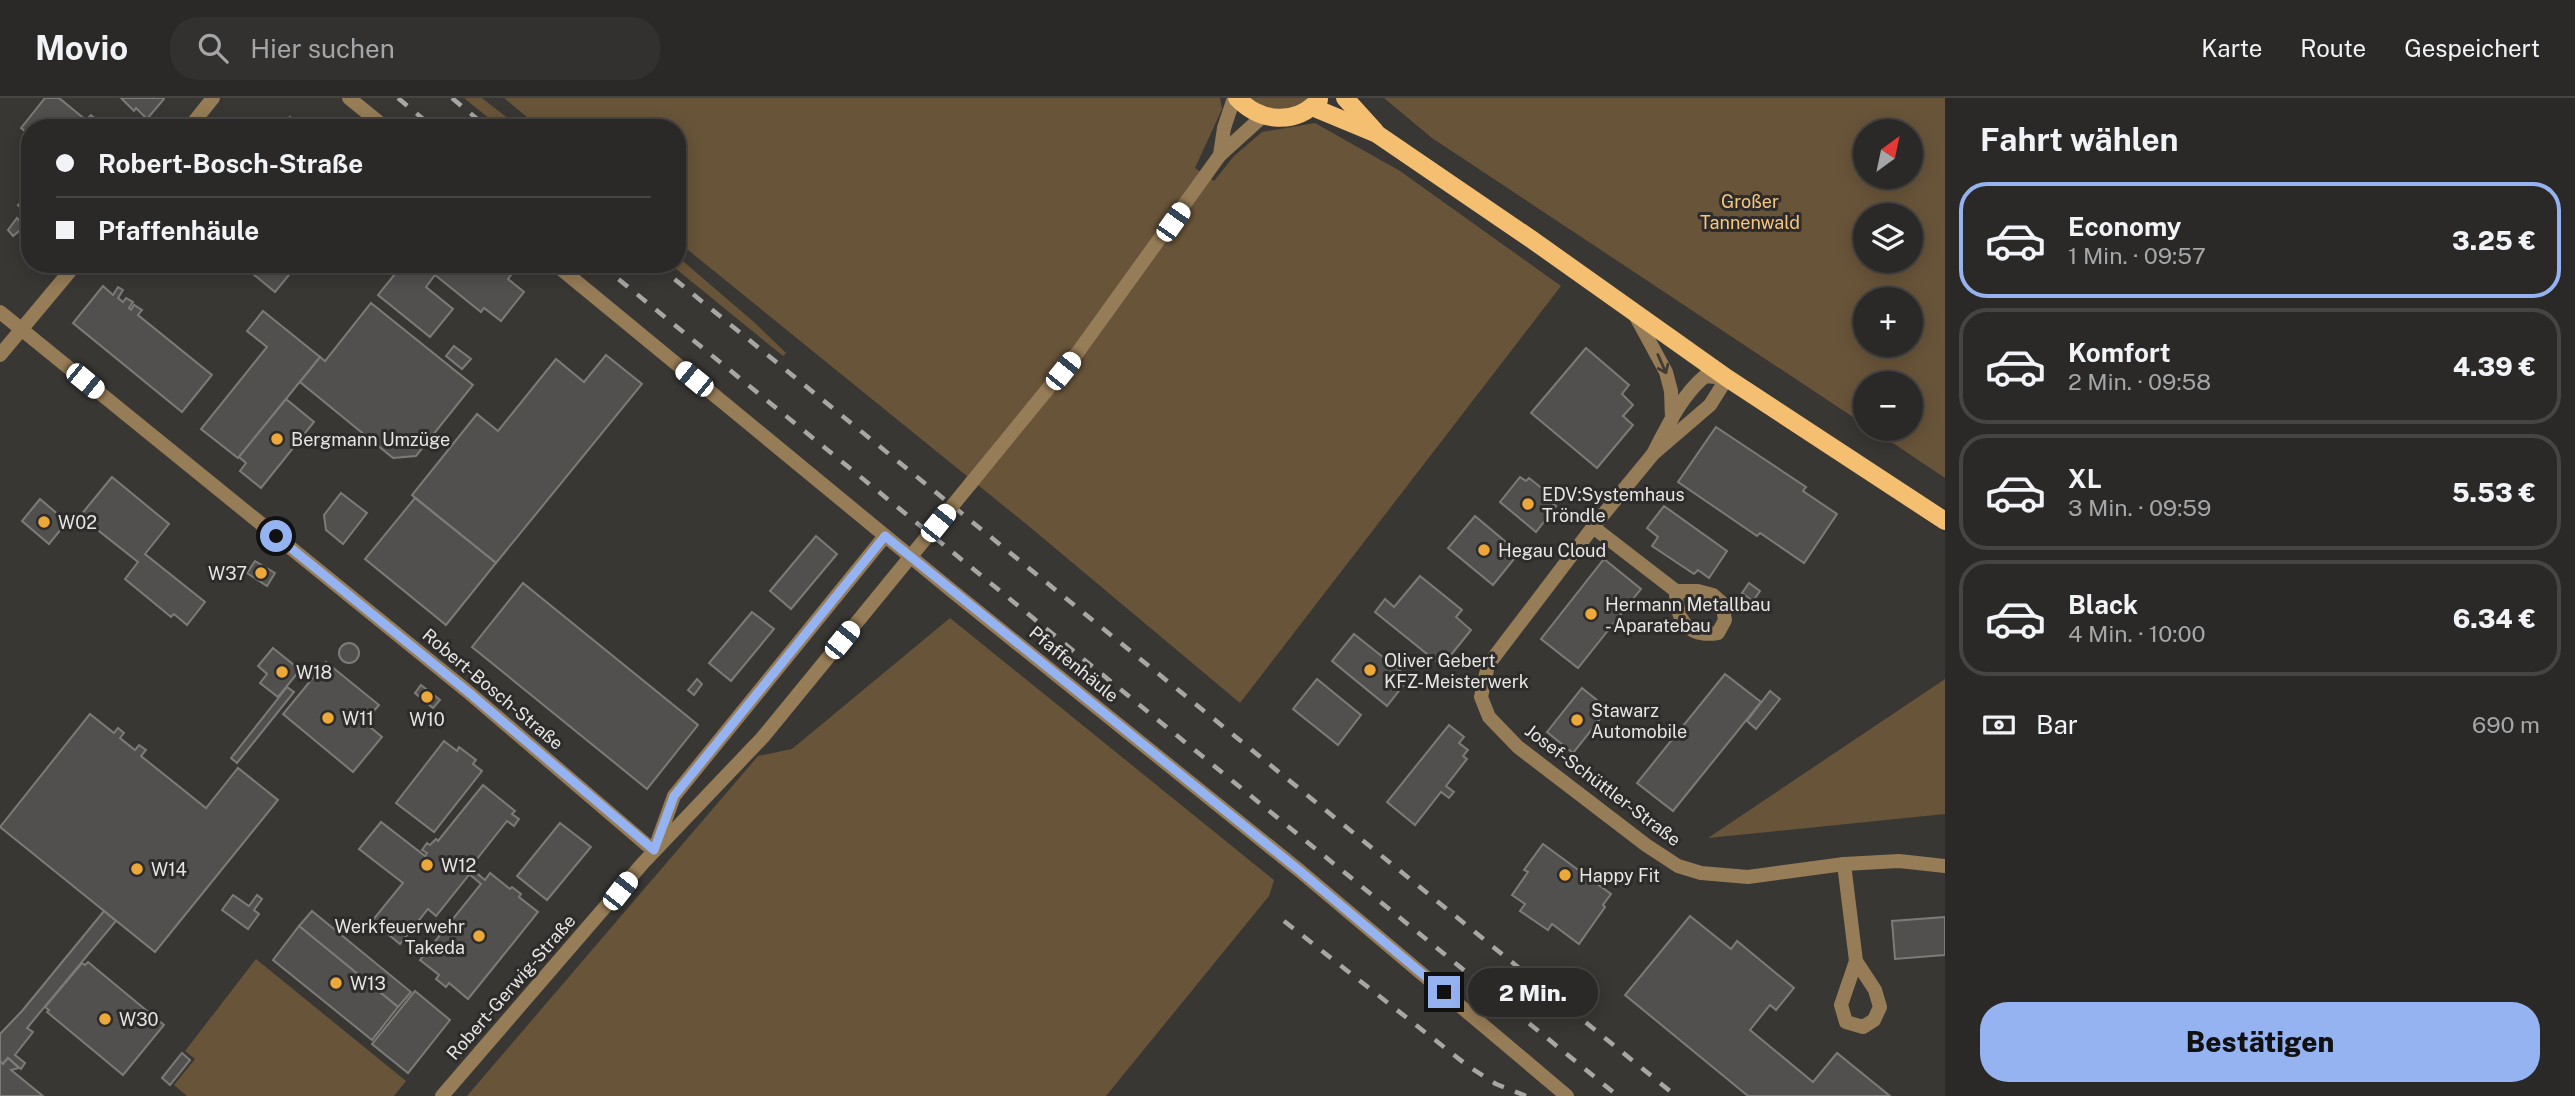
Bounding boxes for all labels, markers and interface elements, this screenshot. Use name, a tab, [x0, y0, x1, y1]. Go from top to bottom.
search box	[170, 17, 660, 80]
text: Movio	[35, 29, 128, 67]
icon: search	[194, 29, 232, 67]
text: Hier suchen	[250, 33, 395, 64]
text: Karte	[2201, 34, 2262, 62]
text: Route	[2300, 34, 2366, 62]
text: Gespeichert	[2404, 34, 2540, 62]
north arrow	[1853, 119, 1923, 189]
map controls	[1853, 119, 1923, 441]
text: Fahrt wählen	[1980, 121, 2179, 158]
text: Robert-Bosch-Straße	[98, 148, 363, 179]
park label: Großer Tannenwald	[1700, 191, 1800, 233]
car	[1153, 199, 1194, 245]
button: layers	[1853, 203, 1923, 273]
icon: car	[1984, 209, 2047, 272]
text: Economy	[2068, 211, 2181, 242]
text: Pfaffenhäule	[98, 215, 259, 246]
text: 3.25 €	[2452, 225, 2536, 256]
text: 1 Min. · 09:57	[2068, 242, 2206, 269]
button: +	[1853, 287, 1923, 357]
icon: car	[1984, 335, 2047, 398]
text: Komfort	[2068, 337, 2170, 368]
car	[1042, 348, 1085, 394]
text: 4.39 €	[2453, 351, 2536, 382]
one-way arrow	[1656, 353, 1669, 374]
car	[672, 358, 717, 400]
car	[63, 360, 108, 402]
text: 2 Min. · 09:58	[2068, 368, 2211, 395]
button: −	[1853, 371, 1923, 441]
place label: Bergmann Umzüge	[291, 429, 450, 450]
marker: Bergmann Umzüge	[269, 431, 285, 447]
icon: car	[1984, 461, 2047, 524]
text: XL	[2068, 463, 2102, 494]
text: 5.53 €	[2452, 477, 2536, 508]
place label: EDV:Systemhaus Tröndle	[1542, 484, 1685, 526]
text: 3 Min. · 09:59	[2068, 494, 2211, 521]
marker: EDV:Systemhaus Tröndle	[1520, 496, 1536, 512]
car	[917, 500, 960, 546]
place label: W02	[58, 512, 97, 533]
marker: W02	[36, 514, 52, 530]
route start	[260, 520, 292, 552]
place label: Hegau Cloud	[1498, 540, 1606, 561]
marker: Hegau Cloud	[1476, 542, 1492, 558]
place label: W37	[208, 563, 247, 584]
marker: W37	[253, 565, 269, 581]
icon: car	[1984, 587, 2047, 650]
text: Black	[2068, 589, 2138, 620]
place label: Hermann Metallbau - Aparatebau	[1605, 594, 1771, 636]
text: 6.34 €	[2453, 603, 2536, 634]
marker: Hermann Metallbau - Aparatebau	[1583, 606, 1599, 622]
car	[821, 617, 864, 663]
text: 4 Min. · 10:00	[2068, 620, 2205, 647]
street label: Pfaffenhäule	[1025, 622, 1123, 706]
street label: Robert-Bosch-Straße	[418, 624, 568, 754]
place label: Oliver Gebert KFZ-Meisterwerk	[1384, 650, 1529, 692]
place label: W18	[296, 662, 332, 683]
marker: Oliver Gebert KFZ-Meisterwerk	[1362, 662, 1378, 678]
marker: W18	[274, 664, 290, 680]
marker: W10	[419, 689, 435, 705]
place label: Stawarz Automobile	[1591, 700, 1687, 742]
icon: cash	[1980, 706, 2018, 744]
place label: W11	[342, 708, 374, 729]
place label: W10	[409, 709, 445, 730]
text: Bar	[2036, 709, 2078, 740]
marker: W11	[320, 710, 336, 726]
text: 690 m	[2472, 711, 2540, 738]
marker: Stawarz Automobile	[1569, 712, 1585, 728]
street label: Josef-Schüttler-Straße	[1521, 720, 1685, 850]
place label: W12	[441, 855, 476, 876]
marker: W12	[419, 857, 435, 873]
place label: W14	[151, 859, 187, 880]
marker: W14	[129, 861, 145, 877]
place label: Happy Fit	[1579, 865, 1660, 886]
marker: Happy Fit	[1557, 867, 1573, 883]
car	[599, 868, 642, 914]
street label: Robert-Gerwig-Straße	[442, 910, 580, 1064]
place label: Werkfeuerwehr Takeda	[335, 916, 465, 958]
marker: Werkfeuerwehr Takeda	[471, 928, 487, 944]
callout: 2 Min.	[1468, 968, 1598, 1016]
place label: W13	[350, 973, 386, 994]
marker: W13	[328, 975, 344, 991]
route end	[1428, 976, 1460, 1008]
text: 2 Min.	[1499, 979, 1567, 1006]
button: Bestätigen	[1980, 1002, 2540, 1082]
place label: W30	[119, 1009, 158, 1030]
marker: W30	[97, 1011, 113, 1027]

